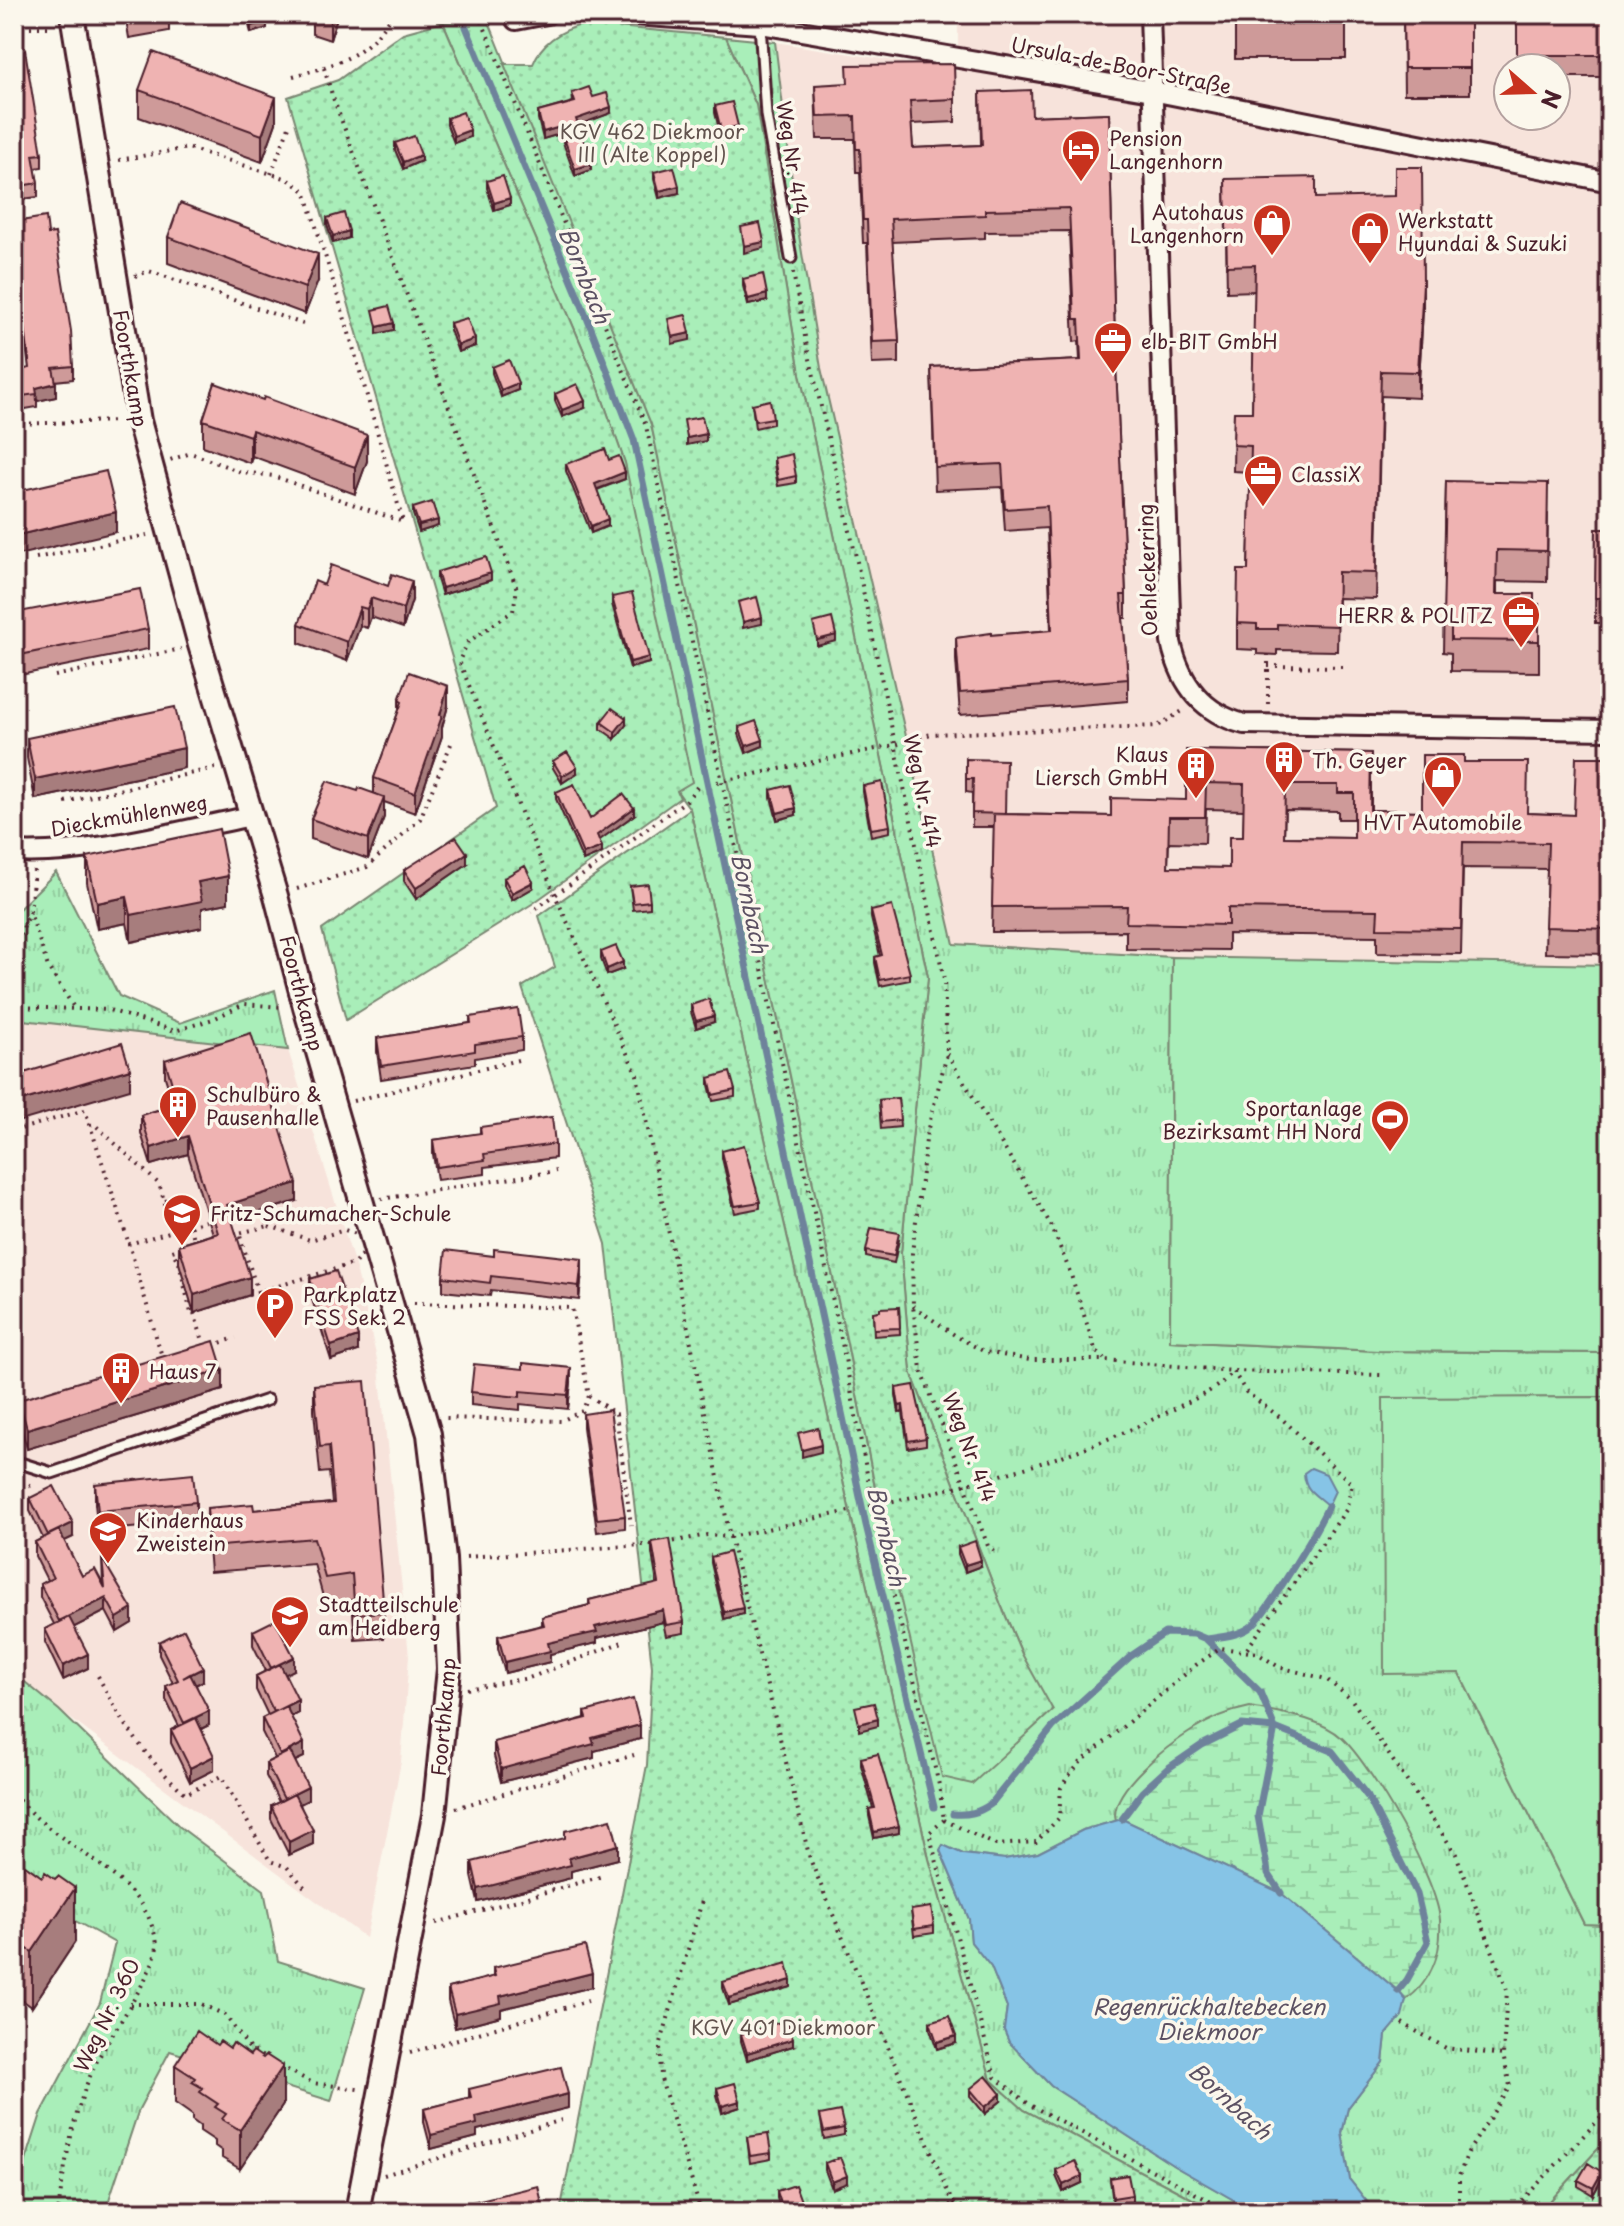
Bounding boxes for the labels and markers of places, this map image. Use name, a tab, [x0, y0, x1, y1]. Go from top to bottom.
place label: Pension Langenhorn	[1109, 123, 1223, 176]
hotel icon: Pension Langenhorn	[1060, 128, 1102, 183]
place label: Autohaus Langenhorn	[1130, 197, 1244, 250]
shop icon: Autohaus Langenhorn	[1251, 202, 1293, 257]
place label: Werkstatt Hyundai & Suzuki	[1398, 205, 1567, 258]
shop icon: Werkstatt Hyundai & Suzuki	[1349, 210, 1391, 265]
office icon: elb-BIT GmbH	[1092, 320, 1134, 375]
place label: elb-BIT GmbH	[1141, 326, 1278, 356]
office icon: ClassiX	[1242, 453, 1284, 508]
place label: ClassiX	[1291, 459, 1361, 489]
office icon: HERR & POLITZ	[1500, 594, 1542, 649]
place label: HERR & POLITZ	[1338, 600, 1493, 630]
place label: Klaus Liersch GmbH	[1035, 739, 1168, 792]
building icon: Th. Geyer	[1263, 739, 1305, 794]
building icon: Klaus Liersch GmbH	[1175, 745, 1217, 800]
place label: Th. Geyer	[1312, 745, 1407, 775]
shop icon: HVT Automobile	[1422, 754, 1464, 809]
place label: HVT Automobile	[1363, 807, 1523, 837]
place label: Schulbüro & Pausenhalle	[206, 1079, 321, 1132]
building icon: Schulbüro & Pausenhalle	[157, 1084, 199, 1139]
place label: Sportanlage Bezirksamt HH Nord	[1162, 1093, 1362, 1146]
sports icon: Sportanlage Bezirksamt HH Nord	[1369, 1098, 1411, 1153]
school or university icon: Fritz-Schumacher-Schule	[161, 1192, 203, 1247]
place label: Fritz-Schumacher-Schule	[210, 1198, 451, 1228]
place label: Parkplatz FSS Sek. 2	[303, 1279, 406, 1332]
parking icon: Parkplatz FSS Sek. 2	[254, 1285, 296, 1340]
building icon: Haus 7	[100, 1350, 142, 1405]
place label: Haus 7	[149, 1356, 216, 1386]
place label: Kinderhaus Zweistein	[136, 1505, 244, 1558]
school or university icon: Kinderhaus Zweistein	[87, 1510, 129, 1565]
place label: Stadtteilschule am Heidberg	[318, 1589, 459, 1642]
school or university icon: Stadtteilschule am Heidberg	[269, 1594, 311, 1649]

